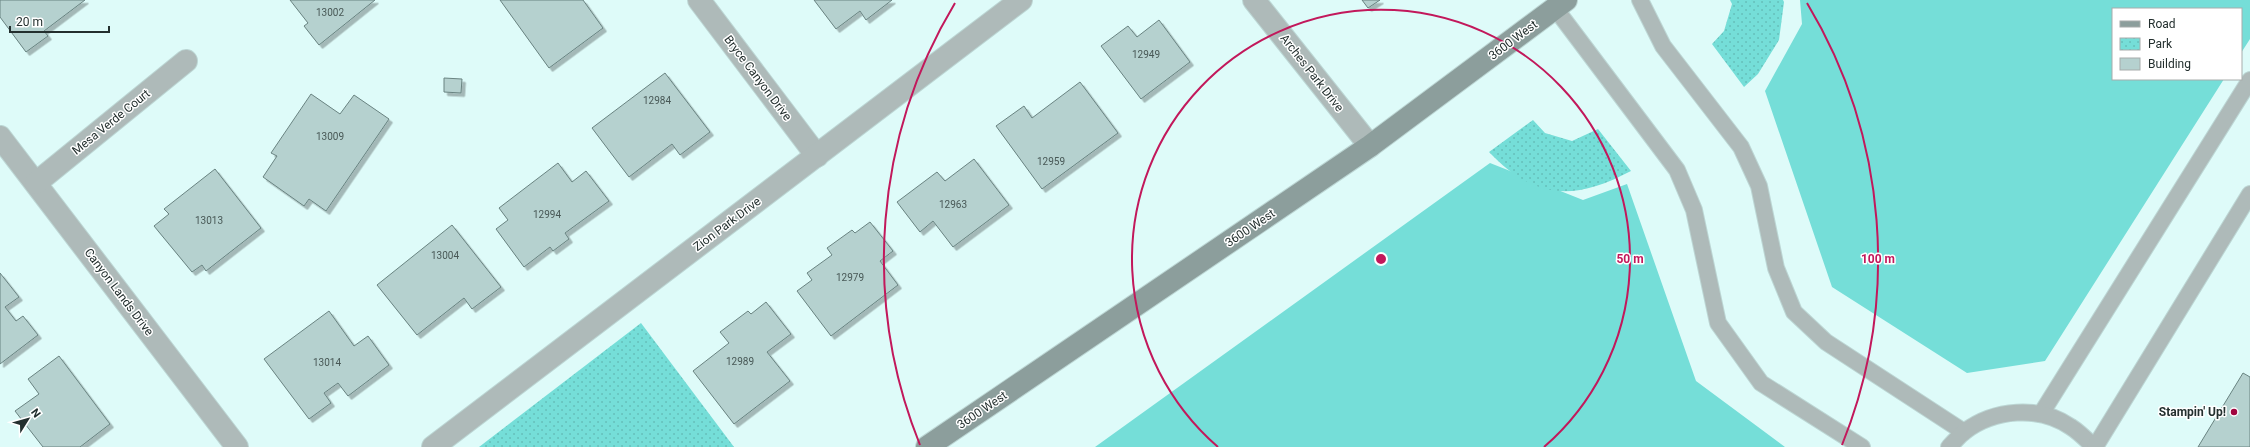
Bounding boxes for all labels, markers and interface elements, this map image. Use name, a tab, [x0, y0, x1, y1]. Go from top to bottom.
house number: 13002	[316, 7, 344, 18]
scale bar	[10, 8, 109, 34]
legend	[2112, 8, 2242, 80]
text: 20 m	[16, 15, 43, 29]
street label: 3600 West	[1486, 17, 1540, 63]
text: Road	[2148, 17, 2176, 31]
street label: Arches Park Drive	[1277, 32, 1347, 114]
street label: Bryce Canyon Drive	[721, 33, 795, 123]
text: Park	[2148, 37, 2173, 51]
house number: 12949	[1132, 49, 1160, 60]
text: Building	[2148, 57, 2191, 71]
street label: Mesa Verde Court	[69, 86, 153, 158]
house number: 12984	[643, 95, 671, 106]
house number: 13009	[316, 131, 344, 142]
house number: 12959	[1037, 156, 1065, 167]
street label: Zion Park Drive	[691, 194, 763, 254]
house number: 12963	[939, 199, 967, 210]
street label: 3600 West	[1222, 206, 1278, 250]
house number: 12994	[533, 209, 561, 220]
house number: 13013	[195, 215, 223, 226]
street label: Canyon Lands Drive	[82, 246, 156, 338]
house number: 13004	[431, 250, 459, 261]
centre of rings	[1374, 252, 1388, 266]
text: 50 m	[1616, 252, 1644, 266]
text: 100 m	[1861, 252, 1895, 266]
house number: 12979	[836, 272, 864, 283]
house number: 12989	[726, 356, 754, 367]
house number: 13014	[313, 357, 341, 368]
street label: 3600 West	[954, 388, 1010, 432]
north arrow	[8, 399, 48, 439]
place label: Stampin' Up!	[2159, 405, 2226, 419]
text: N	[28, 406, 43, 420]
marker: Stampin' Up!	[2229, 407, 2239, 417]

